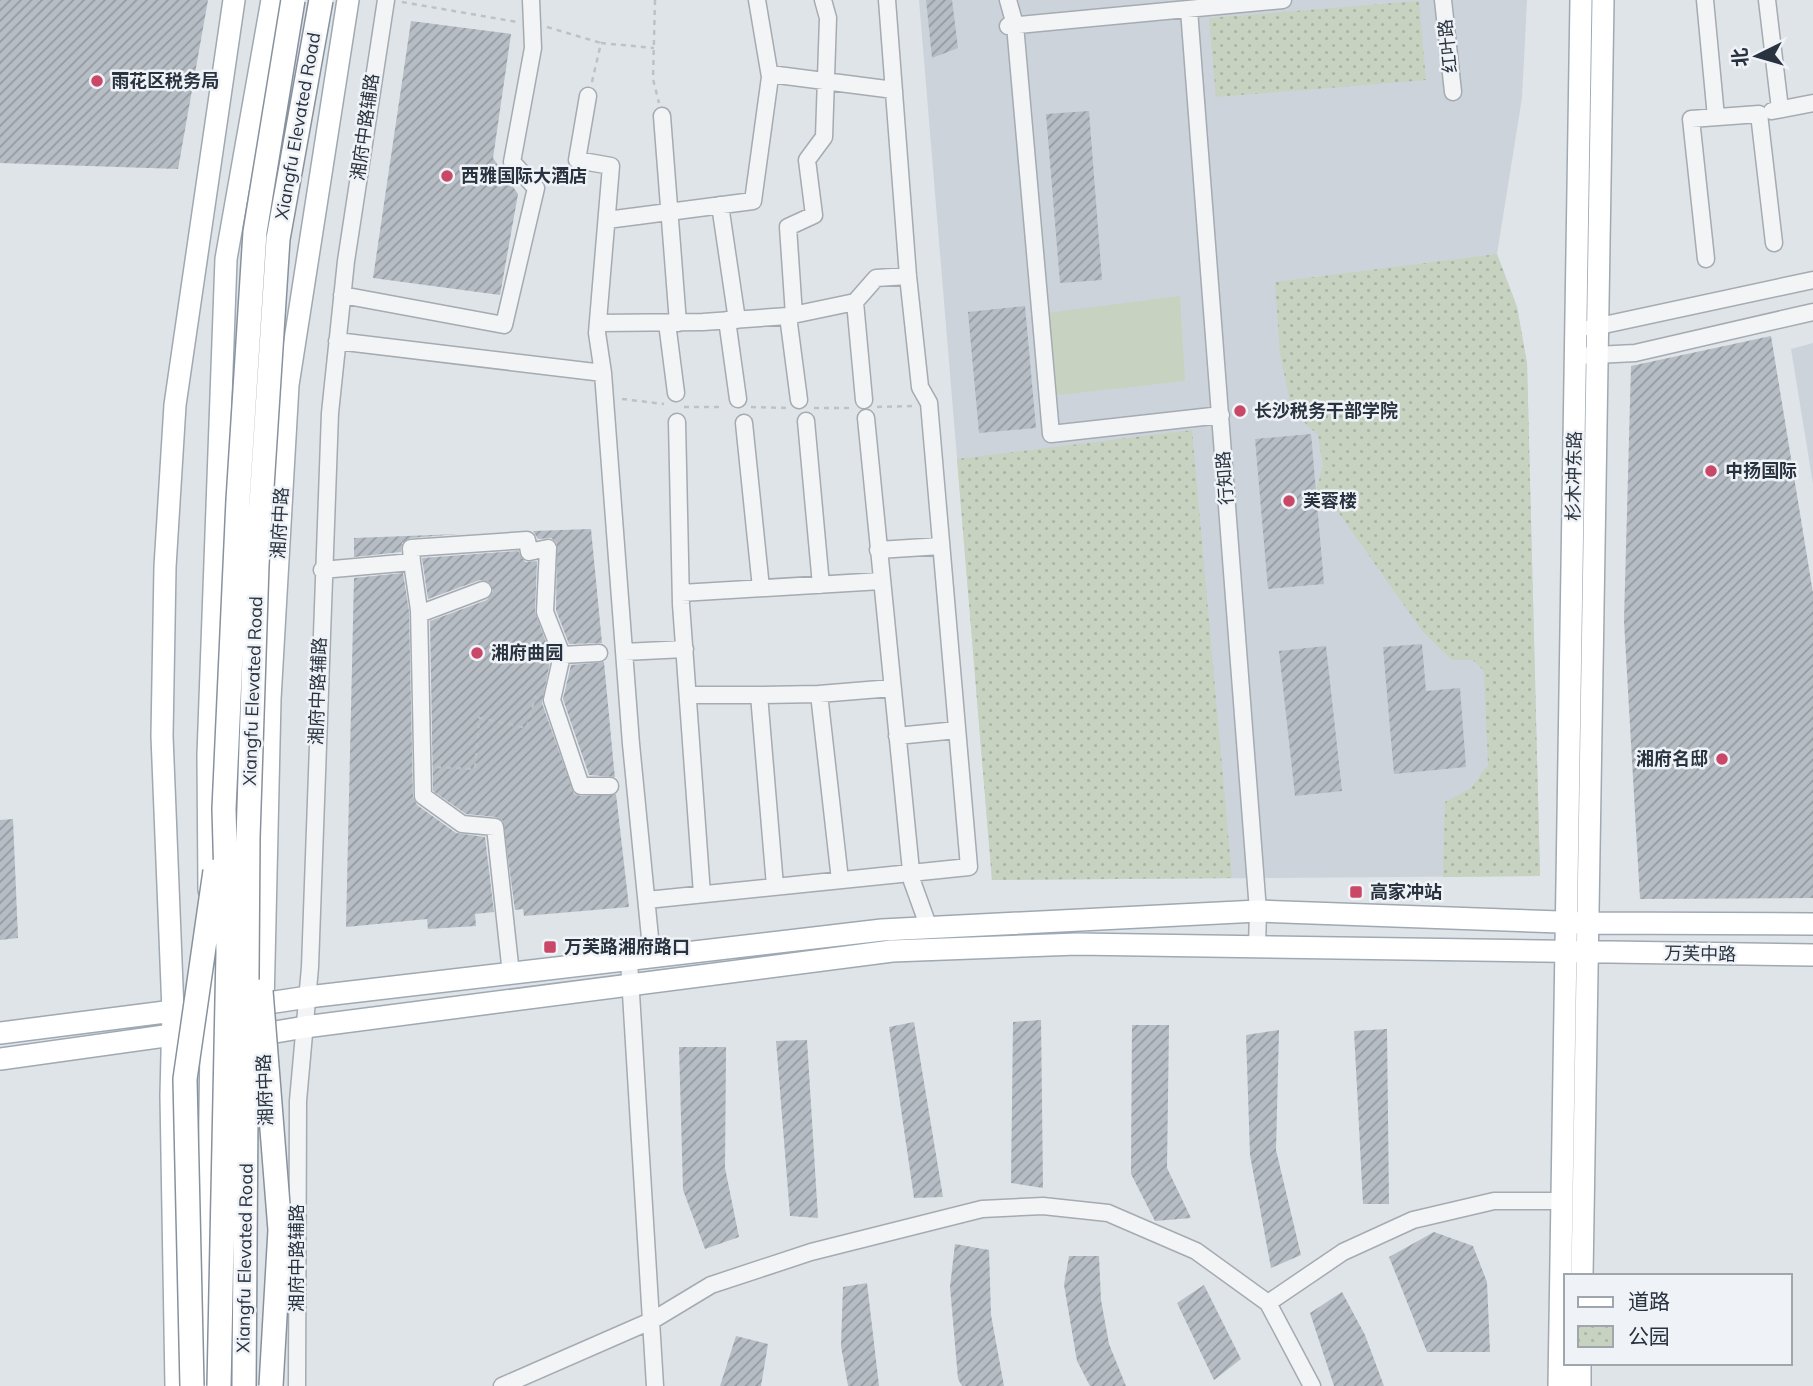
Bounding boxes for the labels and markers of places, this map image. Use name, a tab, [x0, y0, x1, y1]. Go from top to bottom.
place label: 雨花区税务局	[111, 69, 219, 92]
marker: 雨花区税务局	[89, 73, 105, 89]
place label: 西雅国际大酒店	[461, 164, 587, 187]
marker: 西雅国际大酒店	[439, 168, 455, 184]
place label: 长沙税务干部学院	[1254, 399, 1398, 422]
marker: 长沙税务干部学院	[1232, 403, 1248, 419]
place label: 中扬国际	[1725, 459, 1797, 482]
marker: 中扬国际	[1703, 463, 1719, 479]
place label: 芙蓉楼	[1303, 489, 1357, 512]
marker: 芙蓉楼	[1281, 493, 1297, 509]
place label: 湘府曲园	[491, 641, 563, 664]
marker: 湘府曲园	[469, 645, 485, 661]
place label: 湘府名邸	[1636, 747, 1708, 770]
marker: 湘府名邸	[1714, 751, 1730, 767]
place label: 高家冲站	[1370, 880, 1442, 903]
marker: 高家冲站	[1348, 884, 1364, 900]
place label: 万芙路湘府路口	[564, 935, 690, 958]
marker: 万芙路湘府路口	[542, 939, 558, 955]

